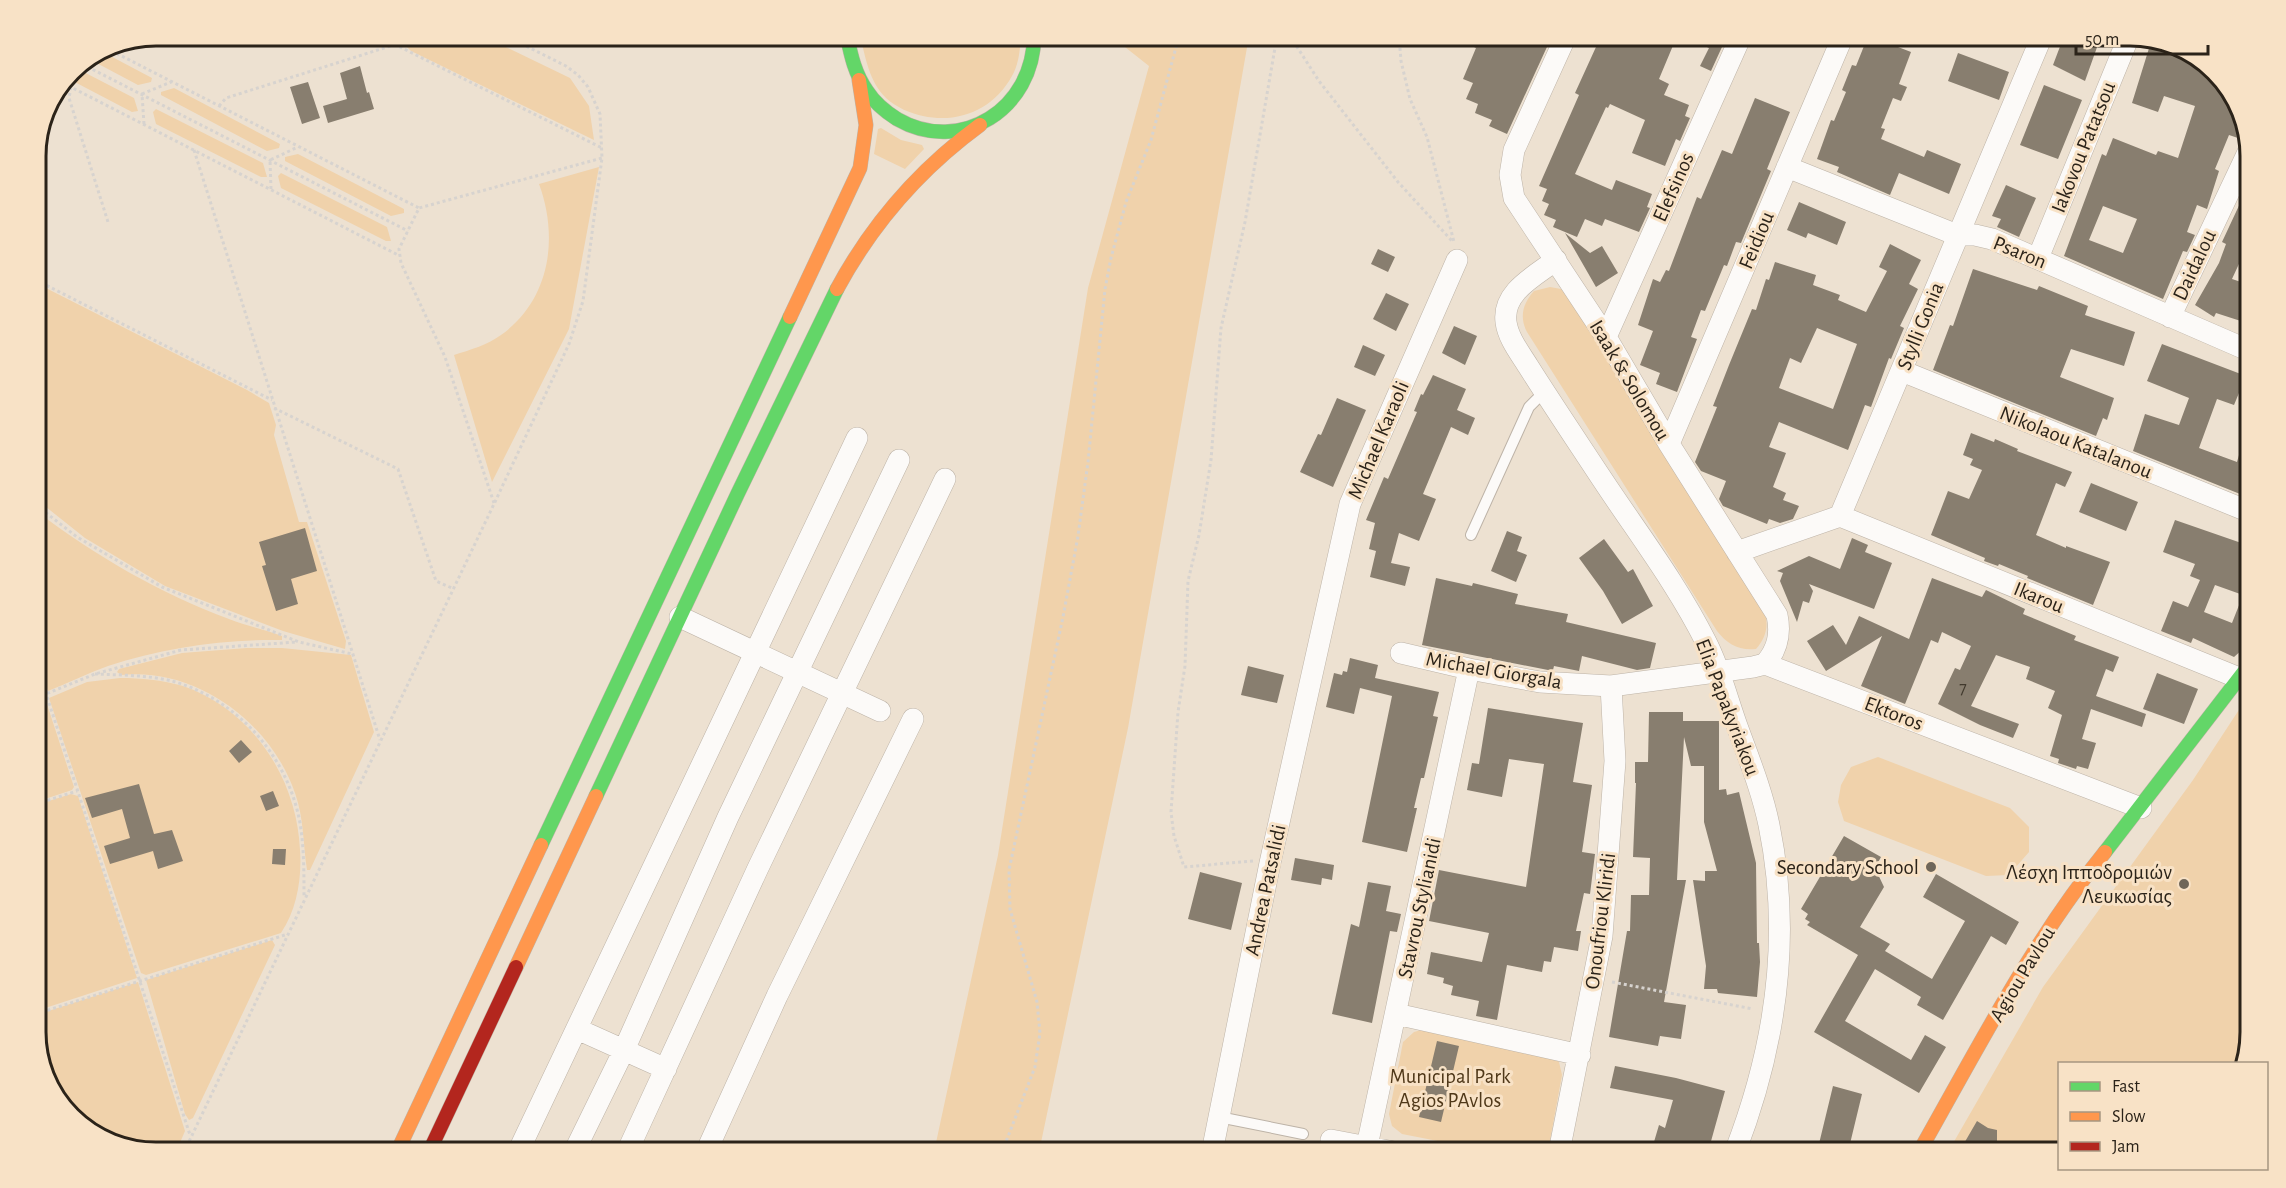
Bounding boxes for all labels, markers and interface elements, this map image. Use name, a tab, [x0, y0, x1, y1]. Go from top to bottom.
scale bar	[2076, 18, 2208, 56]
text: 50 m	[2085, 31, 2119, 49]
street label: Iakovou Patatsou	[2048, 78, 2119, 216]
street label: Elefsinos	[1649, 150, 1698, 225]
street label: Feidiou	[1735, 208, 1778, 272]
street label: Daidalou	[2169, 226, 2220, 304]
street label: Psaron	[1990, 232, 2049, 273]
street label: Stylli Gonia	[1893, 279, 1948, 373]
street label: Isaak & Solomou	[1585, 316, 1674, 444]
street label: Michael Karaoli	[1344, 378, 1413, 502]
street label: Nikolaou Katalanou	[1997, 402, 2155, 483]
street label: Ikarou	[2011, 578, 2067, 617]
street label: Elia Papakyriakou	[1692, 636, 1763, 779]
street label: Michael Giorgala	[1424, 648, 1564, 693]
house number: 7	[1959, 680, 1967, 698]
street label: Ektoros	[1862, 693, 1926, 734]
street label: Andrea Patsalidi	[1241, 823, 1290, 958]
street label: Stavrou Stylianidi	[1394, 836, 1445, 980]
street label: Onoufriou Kliridi	[1582, 852, 1619, 990]
place label: Secondary School	[1777, 857, 1919, 878]
marker: Secondary School	[1924, 860, 1938, 874]
place label: Λέσχη Ιπποδρομιών Λευκωσίας	[2006, 862, 2172, 907]
marker: Λέσχη Ιπποδρομιών Λευκωσίας	[2177, 877, 2191, 891]
street label: Agiou Pavlou	[1986, 923, 2059, 1025]
legend	[2058, 1062, 2268, 1170]
park label: Municipal Park Agios PAvlos	[1389, 1066, 1511, 1111]
text: Fast	[2112, 1078, 2140, 1096]
text: Slow	[2112, 1108, 2145, 1126]
text: Jam	[2112, 1138, 2140, 1156]

